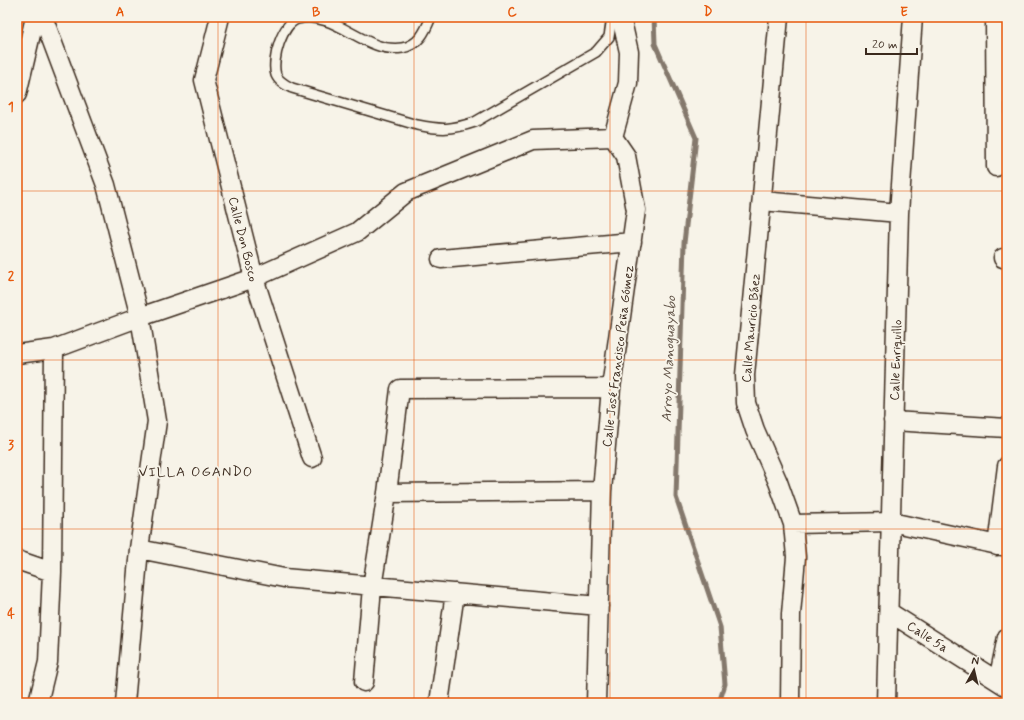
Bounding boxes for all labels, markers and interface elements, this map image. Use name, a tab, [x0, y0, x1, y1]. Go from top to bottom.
text: A	[116, 4, 124, 21]
text: B	[312, 4, 321, 21]
text: C	[507, 4, 517, 21]
text: D	[704, 4, 713, 21]
text: E	[900, 4, 908, 21]
scale bar	[866, 30, 917, 56]
text: 20 m	[872, 37, 898, 53]
text: 1	[8, 99, 14, 116]
street label: Calle Don Bosco	[224, 195, 261, 284]
street label: Calle José Francisco Peña Gómez	[599, 264, 638, 448]
text: 2	[8, 268, 15, 285]
street label: Calle Mauricio Báez	[738, 272, 765, 384]
water label: Arroyo Manoguayabo	[658, 294, 681, 423]
street label: Calle Enriquillo	[887, 319, 906, 401]
text: 3	[8, 437, 14, 454]
district label: VILLA OGANDO	[139, 463, 253, 481]
text: 4	[7, 606, 15, 623]
street label: Calle 5a	[903, 618, 951, 657]
north arrow	[954, 650, 994, 690]
text: N	[971, 654, 980, 669]

